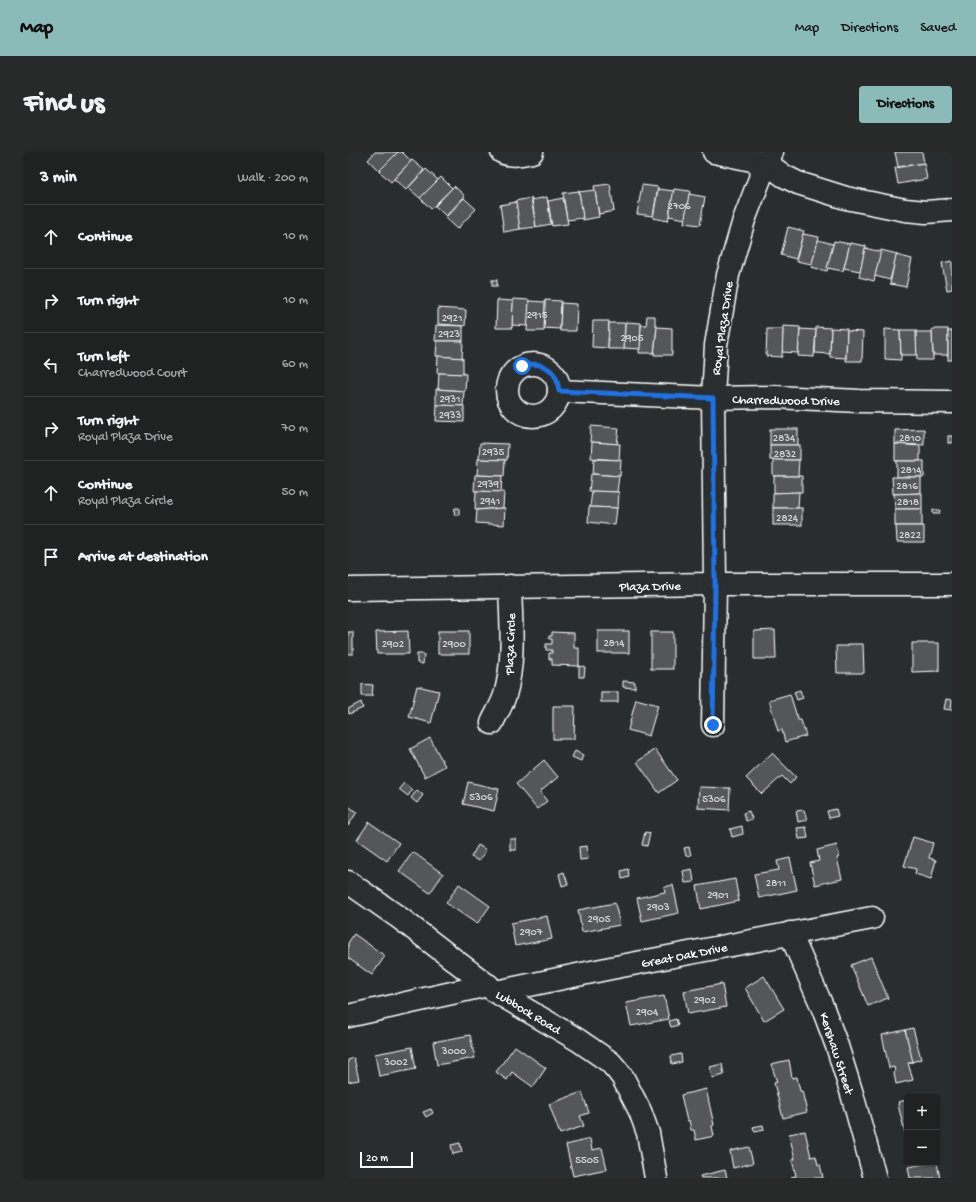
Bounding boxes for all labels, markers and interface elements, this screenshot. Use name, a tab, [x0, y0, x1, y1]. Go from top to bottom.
text: Map	[20, 17, 53, 40]
text: Map	[795, 20, 819, 37]
text: Directions	[841, 20, 898, 37]
text: Saved	[920, 20, 956, 37]
button: Directions	[859, 86, 952, 123]
text: Find us	[24, 88, 104, 121]
text: 3 min	[40, 168, 77, 188]
text: Walk · 200 m	[237, 171, 308, 186]
house number: 2706	[668, 201, 691, 213]
icon: ahead	[40, 226, 62, 248]
text: Continue	[78, 228, 132, 246]
text: 10 m	[283, 229, 308, 244]
street label: Royal Plaza Drive	[709, 280, 738, 376]
icon: right	[40, 290, 62, 312]
text: Turn right	[78, 292, 138, 310]
text: 10 m	[283, 293, 308, 308]
house number: 2915	[526, 310, 548, 322]
house number: 2921	[442, 313, 462, 325]
house number: 2923	[438, 329, 460, 341]
house number: 2905	[621, 333, 644, 345]
text: Turn left	[78, 348, 129, 366]
icon: left	[40, 354, 62, 376]
text: 60 m	[282, 357, 308, 372]
route start	[513, 357, 531, 375]
text: Charredwood Court	[78, 366, 187, 381]
street label: Charredwood Drive	[732, 393, 840, 410]
house number: 2931	[439, 394, 461, 406]
house number: 2933	[439, 410, 461, 422]
text: Turn right	[78, 412, 138, 430]
icon: right	[40, 418, 62, 440]
text: 70 m	[282, 421, 308, 436]
text: Royal Plaza Drive	[78, 430, 173, 445]
house number: 2834	[773, 433, 796, 445]
house number: 2810	[899, 433, 921, 445]
house number: 2935	[482, 447, 504, 459]
house number: 2832	[774, 449, 797, 461]
house number: 2814	[900, 465, 922, 477]
text: Continue	[78, 476, 132, 494]
house number: 2939	[477, 479, 500, 491]
house number: 2816	[896, 481, 918, 493]
icon: ahead	[40, 482, 62, 504]
text: 50 m	[281, 485, 308, 500]
text: Royal Plaza Circle	[78, 494, 173, 509]
house number: 2941	[480, 496, 500, 508]
house number: 2818	[897, 497, 919, 509]
house number: 2824	[776, 513, 799, 525]
house number: 2822	[899, 530, 922, 542]
icon: arrive	[40, 546, 62, 568]
text: Arrive at destination	[78, 548, 208, 566]
street label: Plaza Drive	[618, 579, 681, 596]
street label: Plaza Circle	[503, 613, 520, 676]
house number: 2814	[603, 638, 625, 650]
house number: 2902	[382, 639, 405, 651]
house number: 2900	[442, 639, 466, 651]
route end	[704, 716, 722, 734]
house number: 5306	[469, 792, 493, 804]
house number: 5306	[702, 794, 726, 806]
house number: 2811	[766, 878, 786, 890]
house number: 2901	[707, 890, 729, 902]
house number: 2903	[647, 902, 670, 914]
house number: 2905	[588, 914, 611, 926]
house number: 2907	[520, 927, 543, 939]
street label: Great Oak Drive	[640, 941, 729, 972]
street label: Lubbock Road	[493, 988, 564, 1039]
house number: 2902	[694, 995, 717, 1007]
house number: 2904	[636, 1007, 659, 1019]
street label: Kershaw Street	[815, 1011, 856, 1098]
house number: 3000	[441, 1046, 466, 1058]
house number: 3002	[383, 1057, 408, 1069]
map controls	[904, 1094, 940, 1166]
button: +	[904, 1094, 940, 1130]
button: −	[904, 1130, 940, 1166]
scale bar	[360, 1150, 413, 1169]
text: 20 m	[366, 1153, 388, 1165]
house number: 5505	[575, 1155, 599, 1167]

